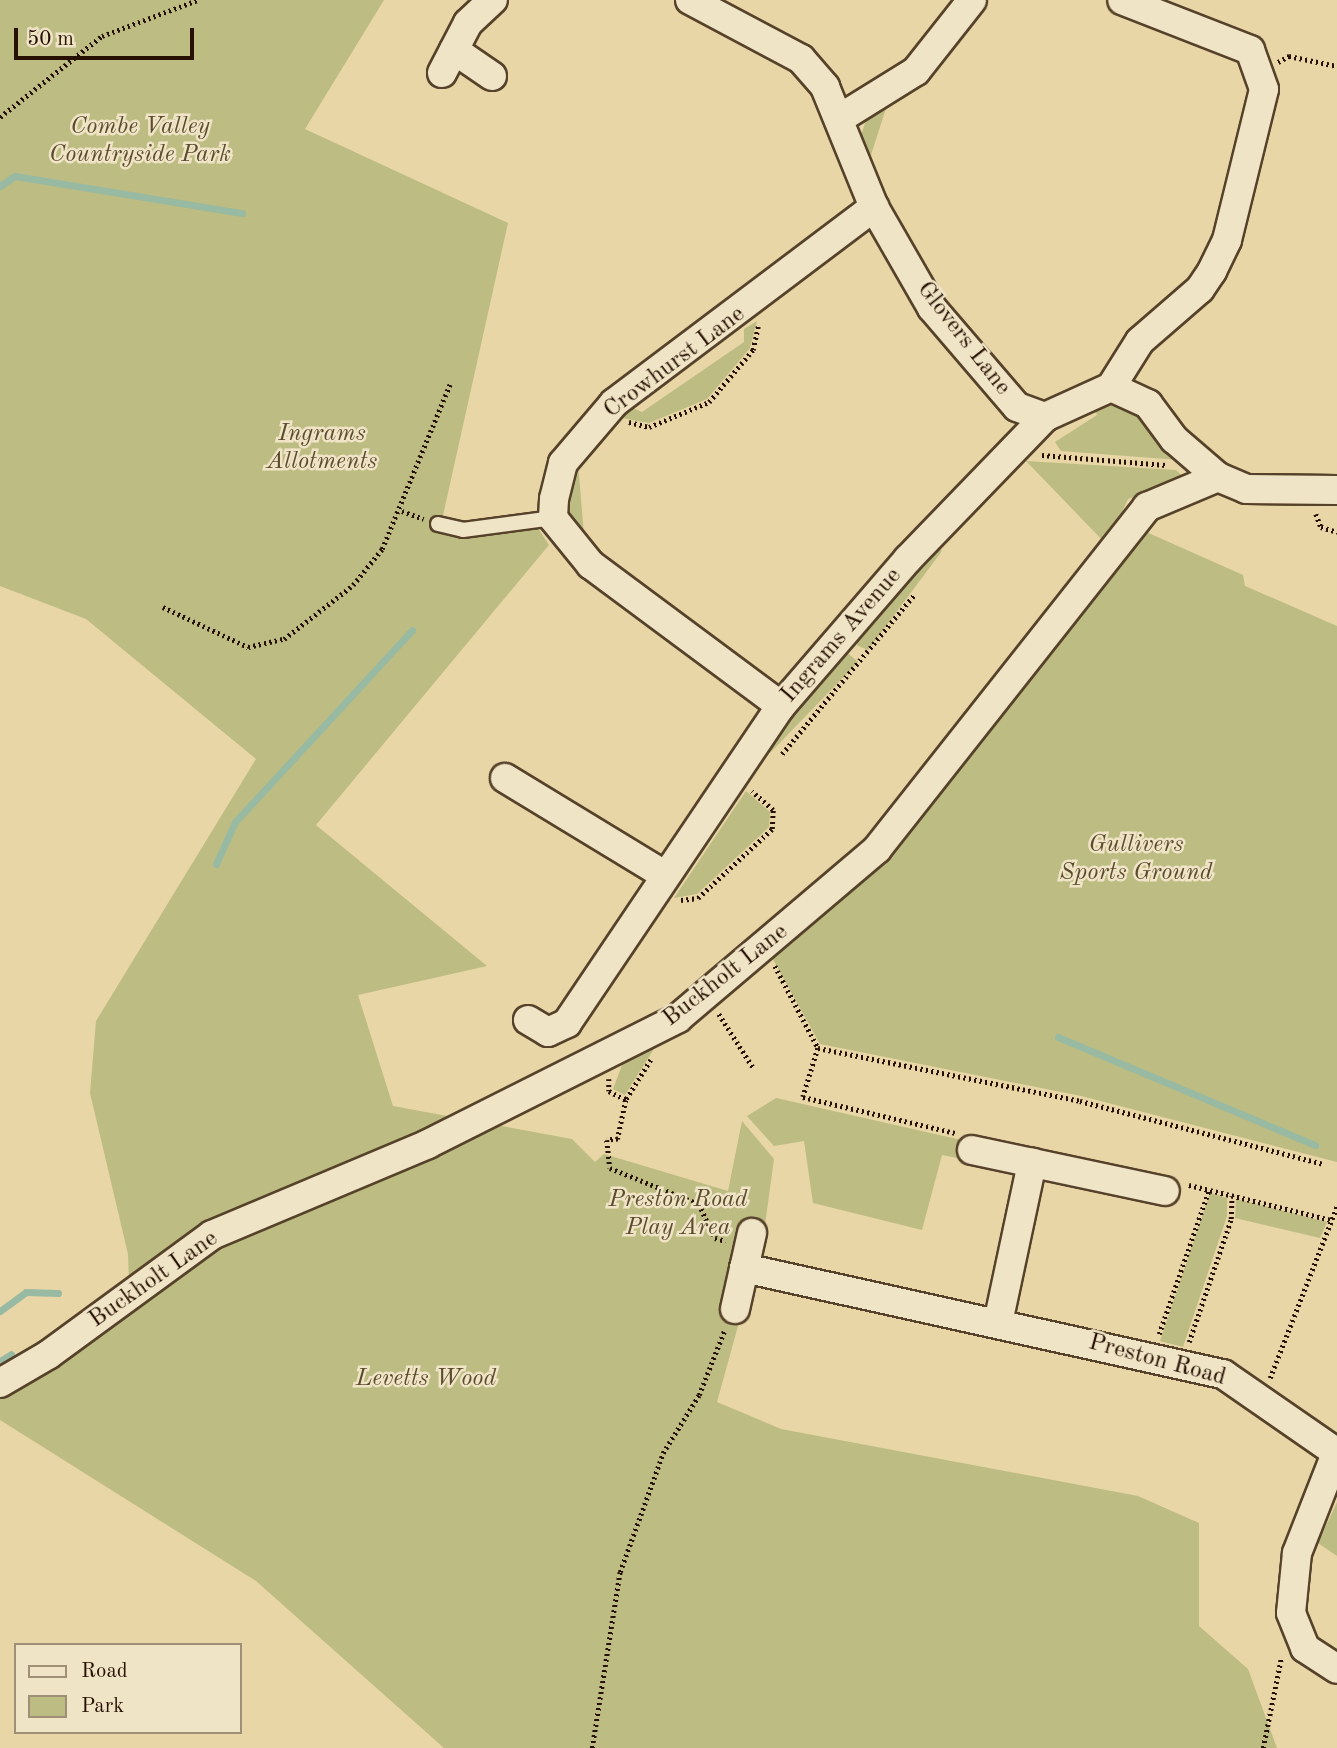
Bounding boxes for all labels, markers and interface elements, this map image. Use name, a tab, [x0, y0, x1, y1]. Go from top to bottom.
scale bar	[18, 14, 198, 58]
text: 50 m	[27, 29, 74, 50]
park label: Combe Valley Countryside Park	[49, 114, 231, 170]
street label: Glovers Lane	[910, 276, 1016, 402]
street label: Crowhurst Lane	[599, 301, 751, 425]
park label: Ingrams Allotments	[267, 421, 377, 477]
street label: Ingrams Avenue	[776, 563, 908, 709]
park label: Gullivers Sports Ground	[1059, 832, 1213, 888]
street label: Buckholt Lane	[658, 918, 794, 1034]
park label: Preston Road Play Area	[608, 1187, 748, 1243]
street label: Buckholt Lane	[84, 1225, 224, 1335]
street label: Preston Road	[1085, 1329, 1229, 1393]
park label: Levetts Wood	[356, 1366, 496, 1394]
legend	[14, 1643, 242, 1734]
text: Road	[81, 1661, 128, 1682]
text: Park	[81, 1696, 124, 1717]

